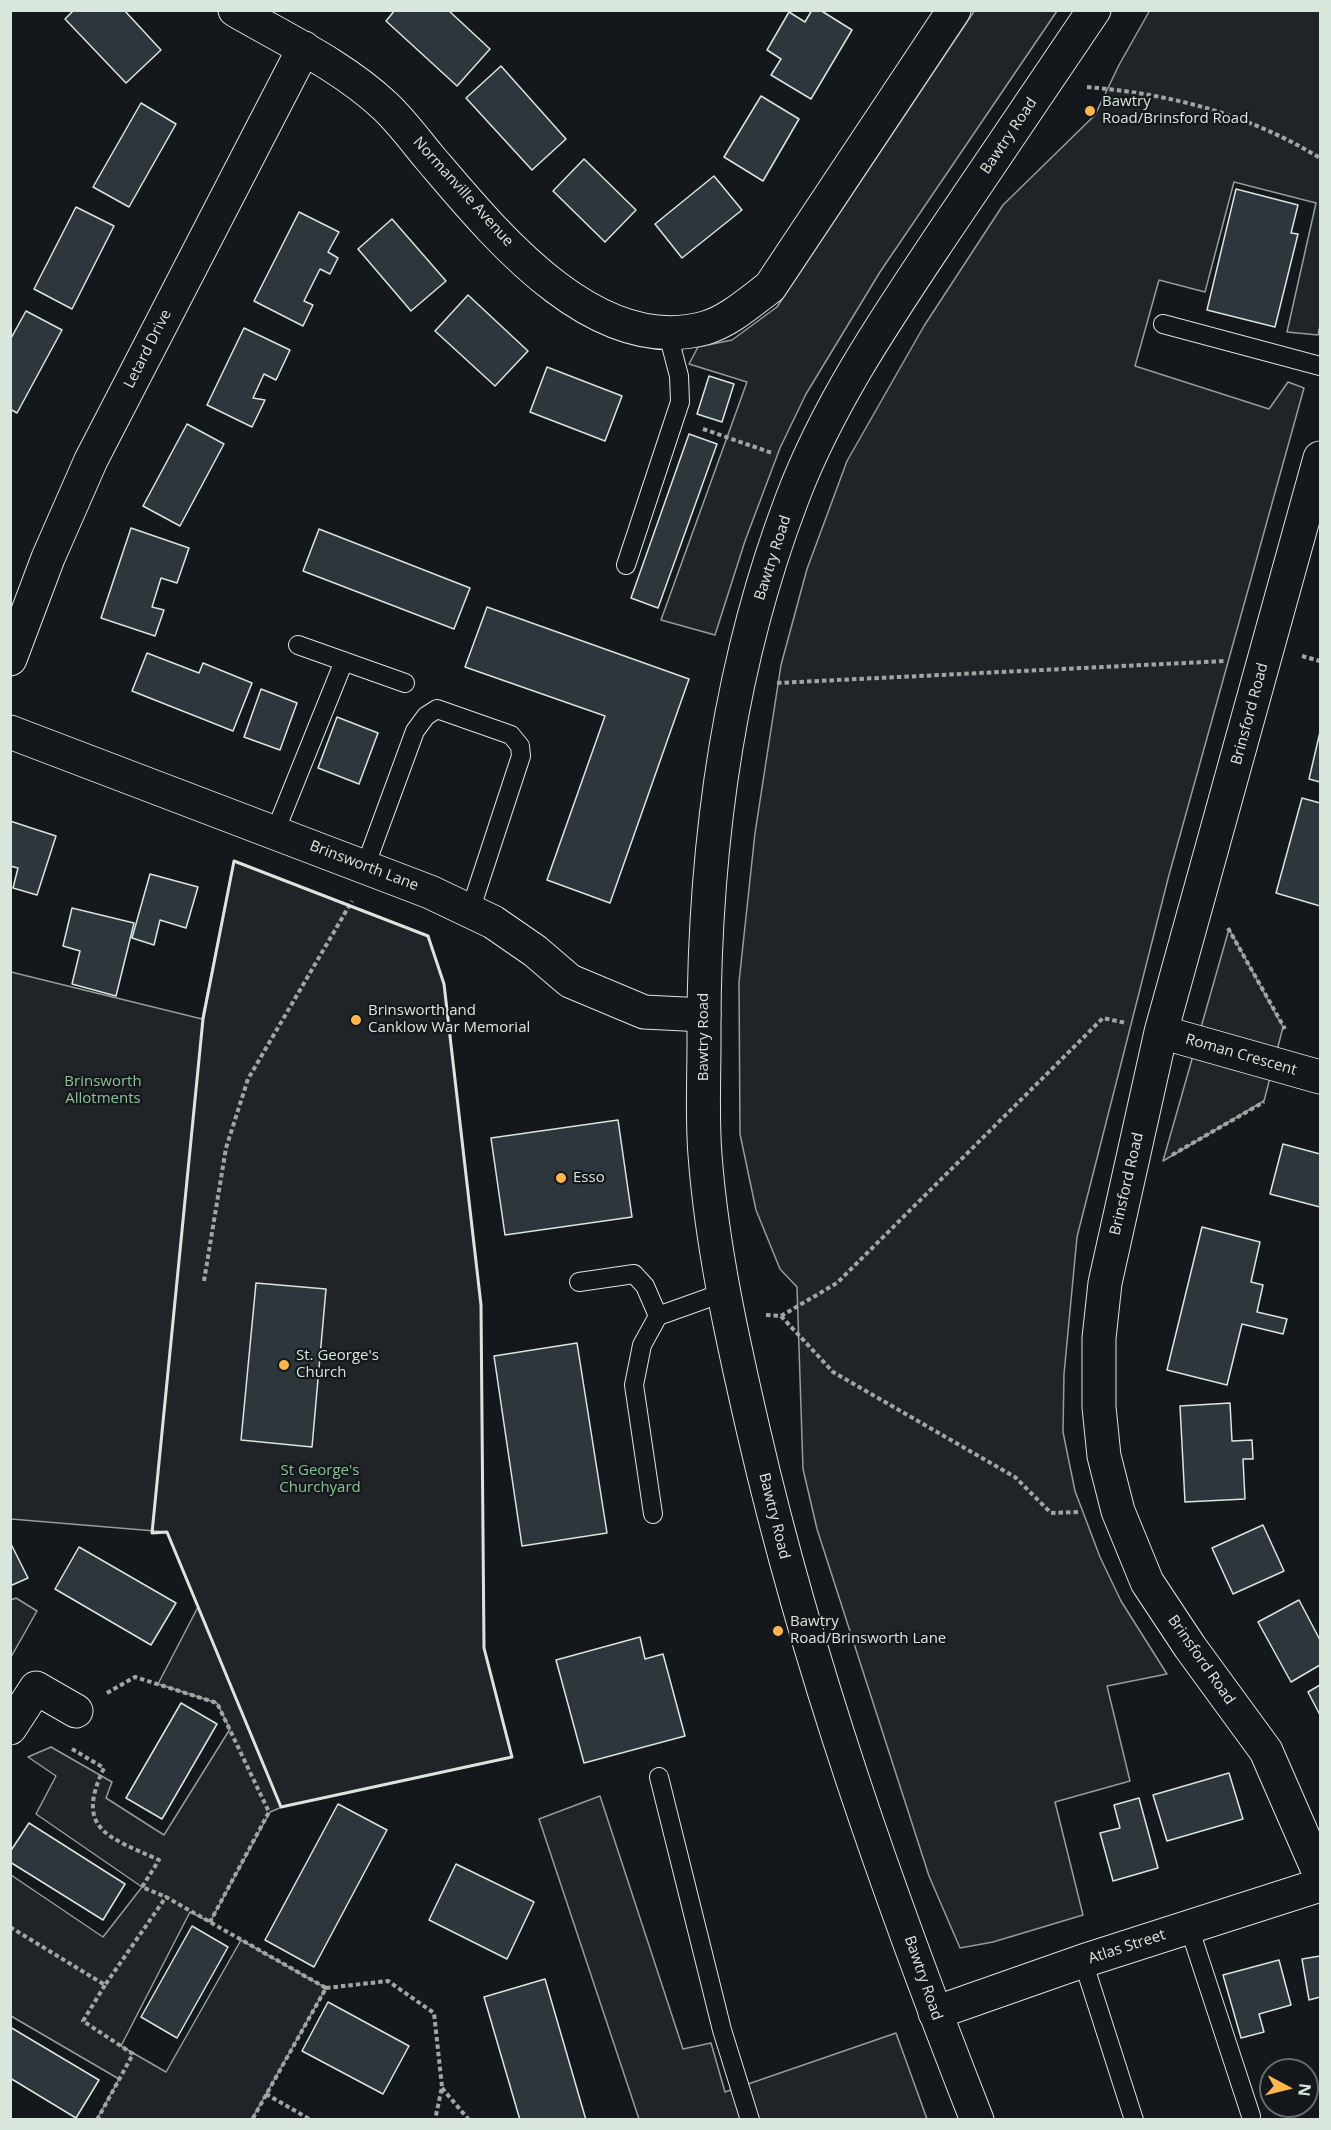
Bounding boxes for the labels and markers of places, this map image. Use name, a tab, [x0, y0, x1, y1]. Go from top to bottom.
place label: Bawtry Road/Brinsford Road	[1102, 93, 1248, 128]
marker: Bawtry Road/Brinsford Road	[1083, 104, 1097, 118]
place label: Brinsworth and Canklow War Memorial	[368, 1002, 530, 1037]
marker: Brinsworth and Canklow War Memorial	[349, 1013, 363, 1027]
place label: Esso	[573, 1169, 605, 1187]
marker: Esso	[554, 1171, 568, 1185]
place label: St. George's Church	[296, 1347, 379, 1382]
marker: St. George's Church	[277, 1358, 291, 1372]
place label: Bawtry Road/Brinsworth Lane	[790, 1613, 946, 1648]
marker: Bawtry Road/Brinsworth Lane	[771, 1624, 785, 1638]

